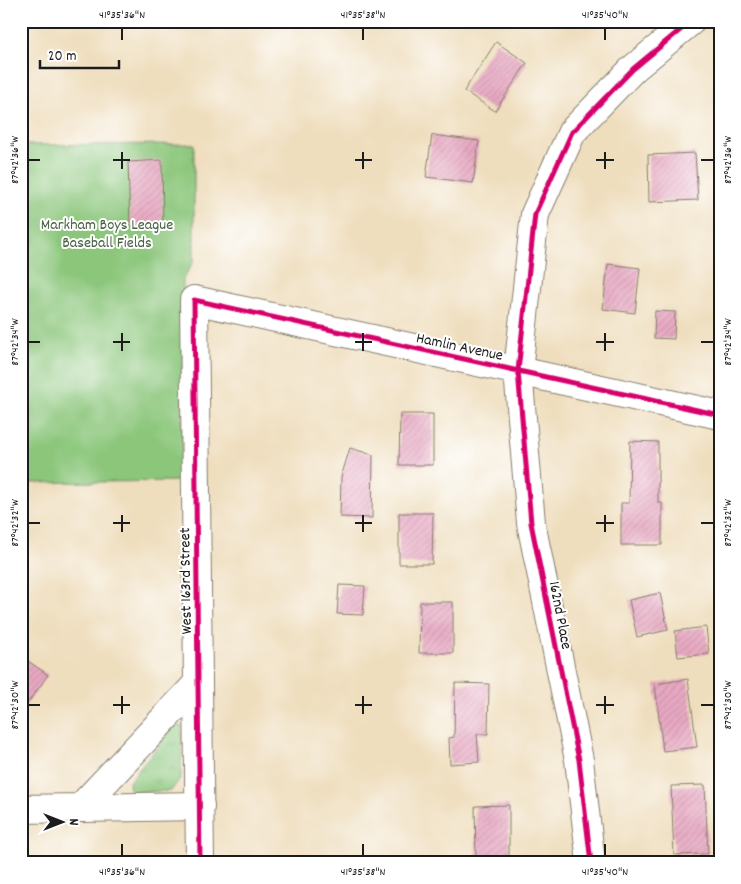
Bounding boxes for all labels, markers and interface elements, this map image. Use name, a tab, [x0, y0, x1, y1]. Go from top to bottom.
text: 41°35'36"N	[99, 7, 145, 24]
text: 41°35'38"N	[340, 7, 386, 24]
text: 41°35'40"N	[582, 7, 628, 24]
scale bar	[40, 38, 119, 70]
text: 20 m	[48, 46, 76, 68]
text: 87°42'36"W	[7, 136, 24, 184]
text: 87°42'36"W	[720, 136, 737, 184]
park label: Markham Boys League Baseball Fields	[41, 214, 173, 255]
text: 87°42'34"W	[7, 318, 24, 366]
text: 87°42'34"W	[720, 318, 737, 366]
street label: Hamlin Avenue	[414, 327, 505, 368]
text: 87°42'32"W	[7, 499, 24, 547]
text: 87°42'32"W	[720, 499, 737, 547]
street label: West 163rd Street	[174, 527, 199, 635]
street label: 162nd Place	[542, 579, 577, 652]
text: 87°42'30"W	[7, 680, 24, 729]
text: 87°42'30"W	[720, 680, 737, 729]
north arrow	[38, 796, 88, 846]
text: N	[63, 819, 83, 826]
text: 41°35'36"N	[99, 864, 145, 881]
text: 41°35'38"N	[340, 864, 386, 881]
text: 41°35'40"N	[582, 864, 628, 881]

